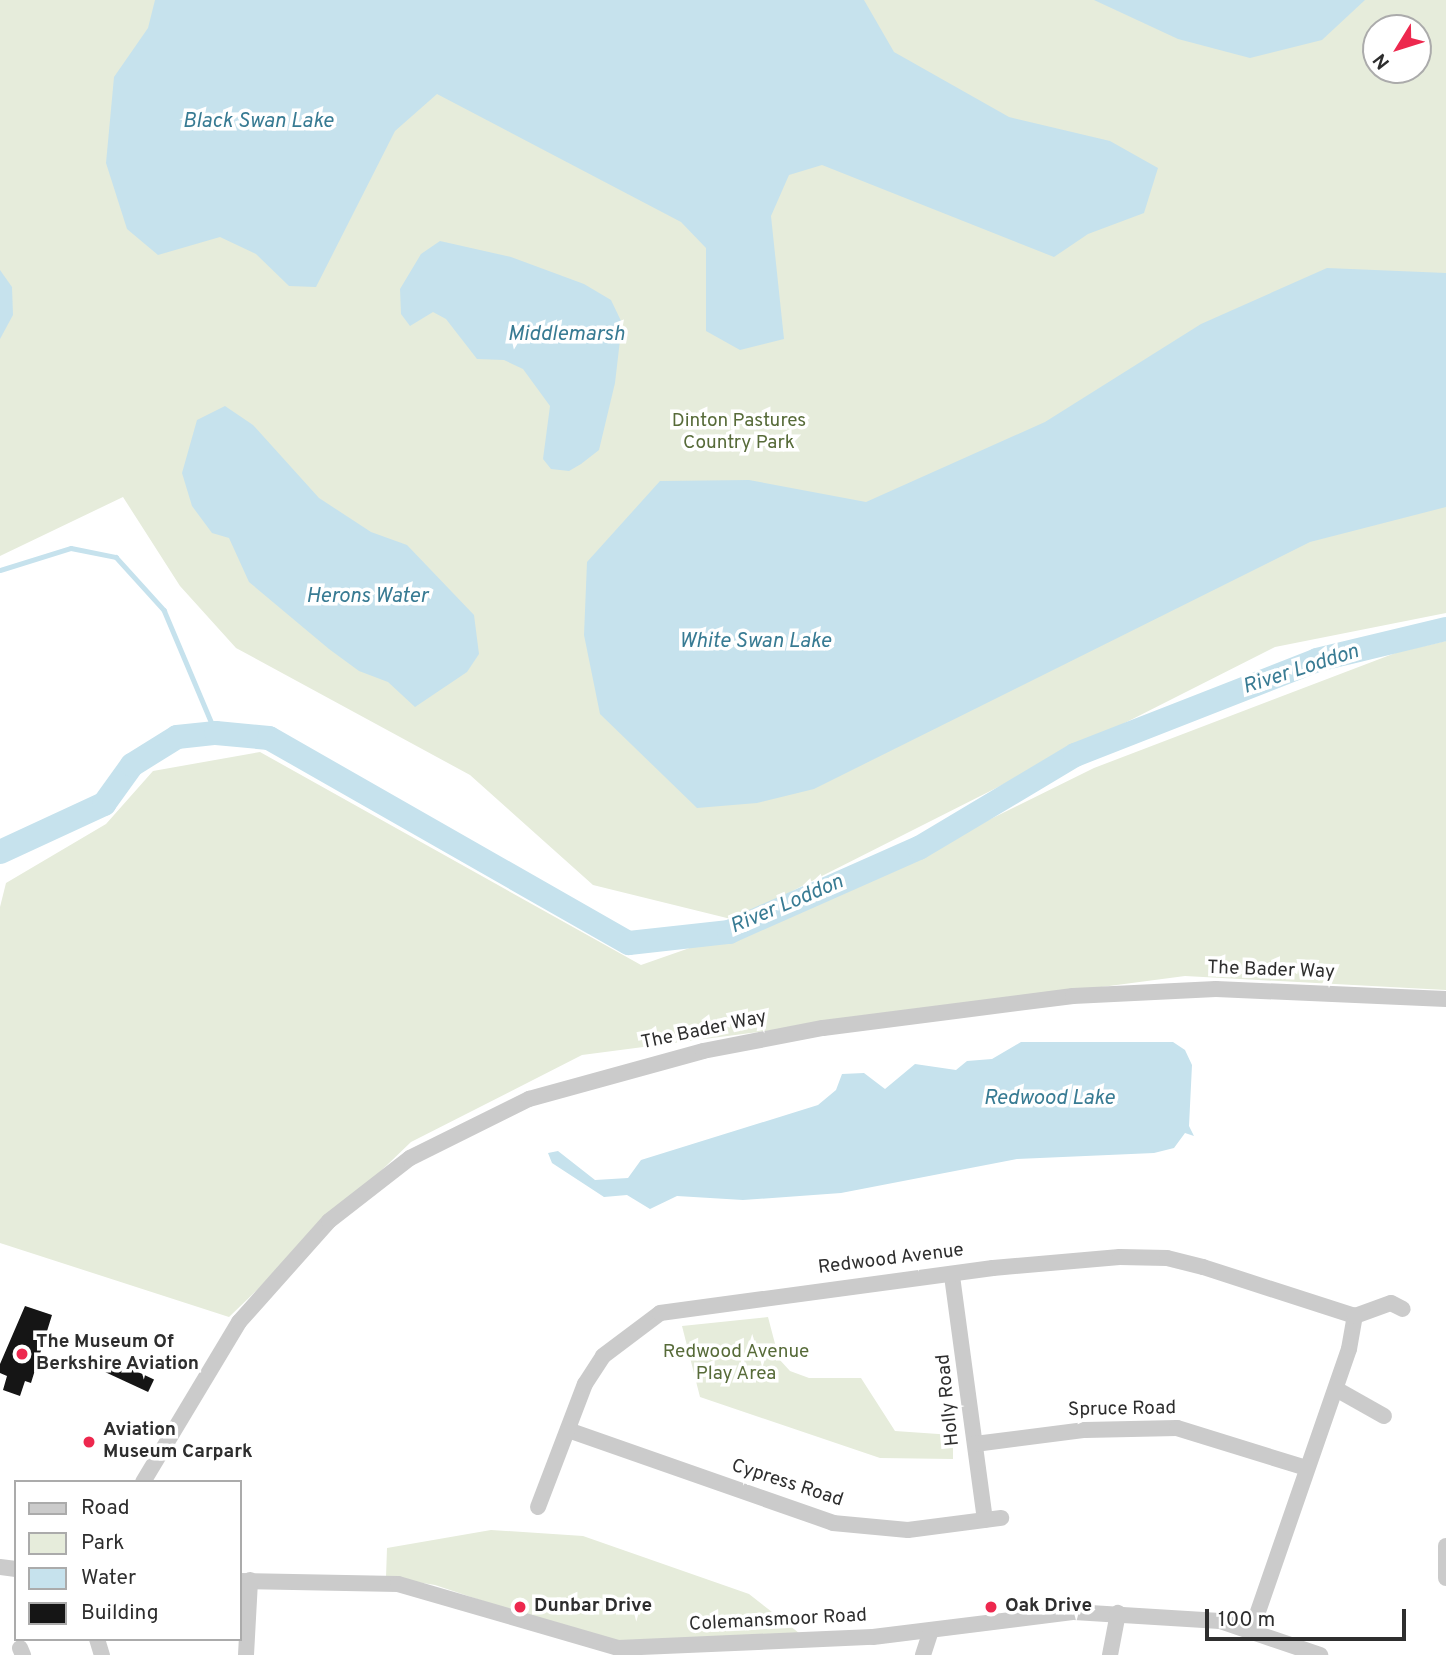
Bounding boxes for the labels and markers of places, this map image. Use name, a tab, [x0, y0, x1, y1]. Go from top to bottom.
place label: The Museum Of Berkshire Aviation	[36, 1332, 200, 1376]
marker: The Museum Of Berkshire Aviation	[14, 1346, 30, 1362]
place label: Aviation Museum Carpark	[103, 1420, 253, 1464]
marker: Aviation Museum Carpark	[81, 1434, 97, 1450]
place label: Dunbar Drive	[534, 1596, 652, 1618]
place label: Oak Drive	[1005, 1596, 1092, 1618]
marker: Dunbar Drive	[512, 1599, 528, 1615]
marker: Oak Drive	[983, 1599, 999, 1615]

